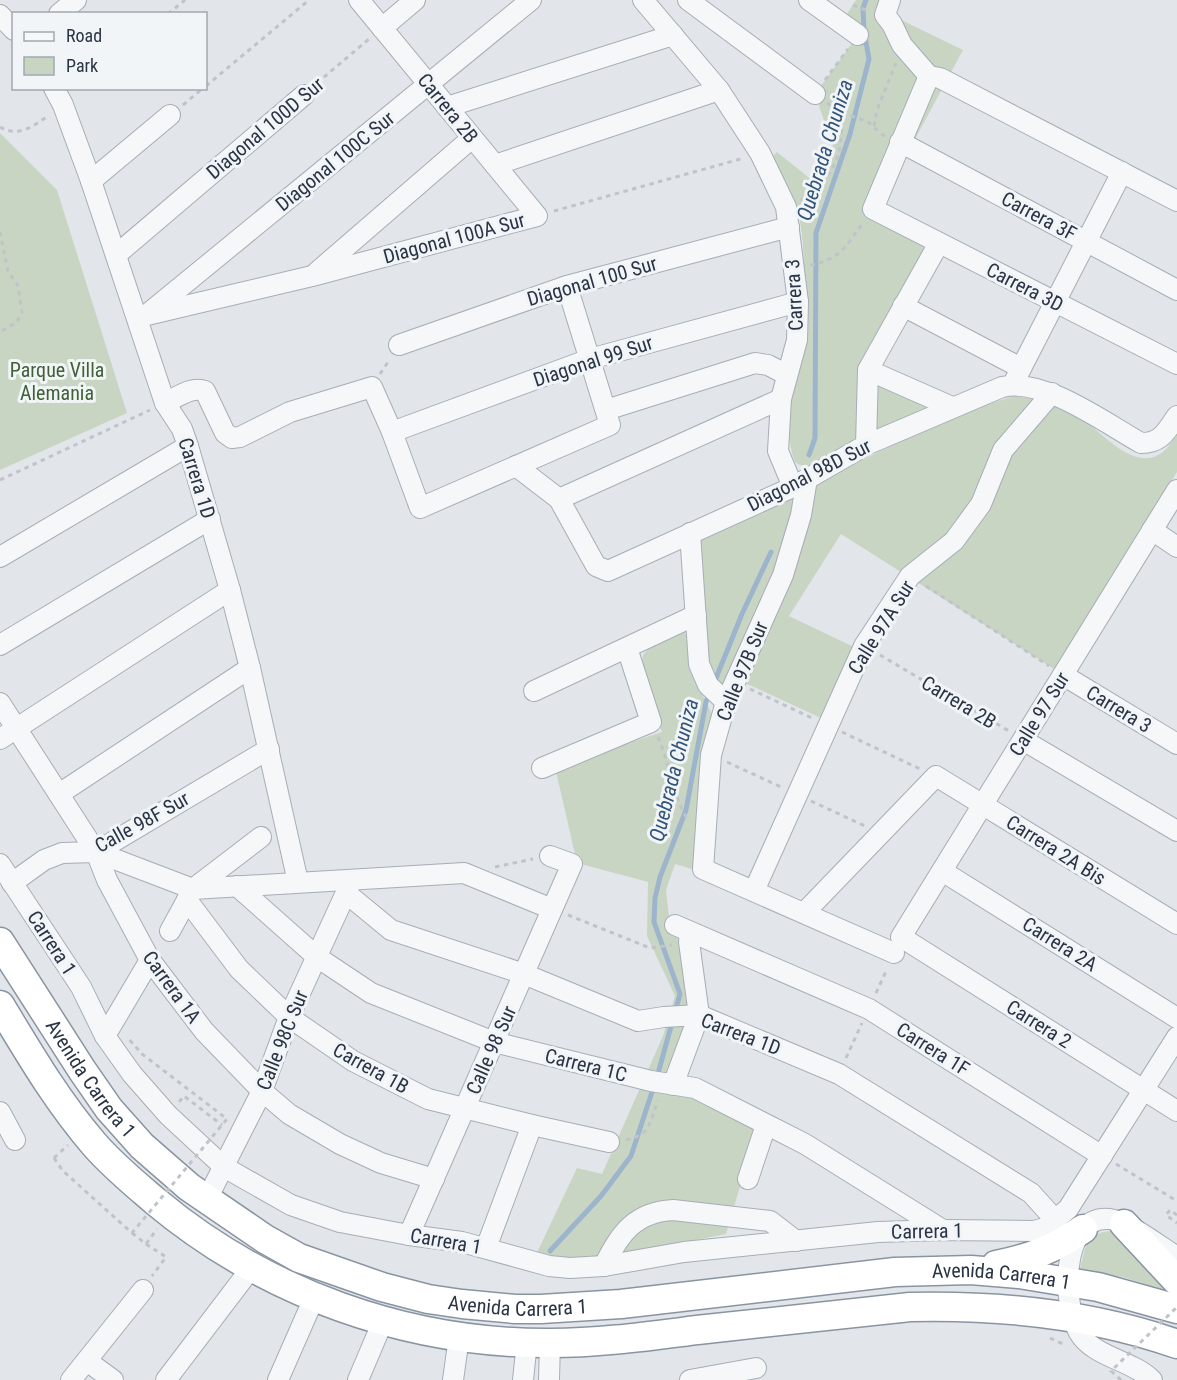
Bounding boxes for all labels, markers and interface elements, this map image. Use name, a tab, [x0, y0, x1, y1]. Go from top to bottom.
legend	[12, 12, 207, 90]
text: Road	[66, 25, 102, 46]
text: Park	[66, 55, 98, 76]
street label: Carrera 2B	[413, 68, 483, 148]
street label: Diagonal 100D Sur	[201, 72, 329, 184]
water label: Quebrada Chuniza	[792, 77, 858, 223]
street label: Diagonal 100C Sur	[271, 106, 399, 216]
street label: Carrera 3F	[997, 186, 1081, 246]
street label: Diagonal 100A Sur	[380, 208, 528, 268]
street label: Diagonal 100 Sur	[524, 251, 660, 311]
street label: Carrera 3D	[982, 257, 1068, 317]
street label: Carrera 3	[780, 258, 808, 332]
street label: Diagonal 99 Sur	[530, 330, 656, 392]
park label: Parque Villa Alemania	[10, 358, 104, 405]
street label: Diagonal 98D Sur	[743, 433, 875, 517]
street label: Carrera 1D	[173, 435, 221, 521]
street label: Calle 97A Sur	[843, 576, 919, 678]
street label: Calle 97B Sur	[711, 618, 773, 724]
street label: Calle 97 Sur	[1004, 668, 1074, 760]
street label: Carrera 2B	[917, 670, 1001, 734]
street label: Carrera 3	[1082, 680, 1156, 738]
water label: Quebrada Chuniza	[645, 696, 703, 844]
street label: Calle 98F Sur	[91, 786, 193, 858]
street label: Carrera 2A Bis	[1002, 810, 1110, 890]
street label: Carrera 1	[22, 906, 82, 980]
street label: Carrera 2A	[1018, 912, 1102, 977]
street label: Carrera 1A	[138, 946, 207, 1028]
street label: Calle 98C Sur	[251, 986, 313, 1094]
street label: Carrera 2	[1002, 995, 1076, 1053]
street label: Calle 98 Sur	[461, 1002, 521, 1098]
street label: Carrera 1D	[698, 1008, 784, 1060]
street label: Avenida Carrera 1	[41, 1015, 141, 1143]
street label: Carrera 1F	[892, 1017, 974, 1081]
street label: Carrera 1B	[329, 1037, 413, 1099]
street label: Carrera 1C	[543, 1043, 629, 1087]
street label: Carrera 1	[891, 1218, 963, 1244]
street label: Carrera 1	[408, 1223, 484, 1259]
street label: Avenida Carrera 1	[931, 1258, 1072, 1294]
street label: Avenida Carrera 1	[446, 1290, 588, 1321]

